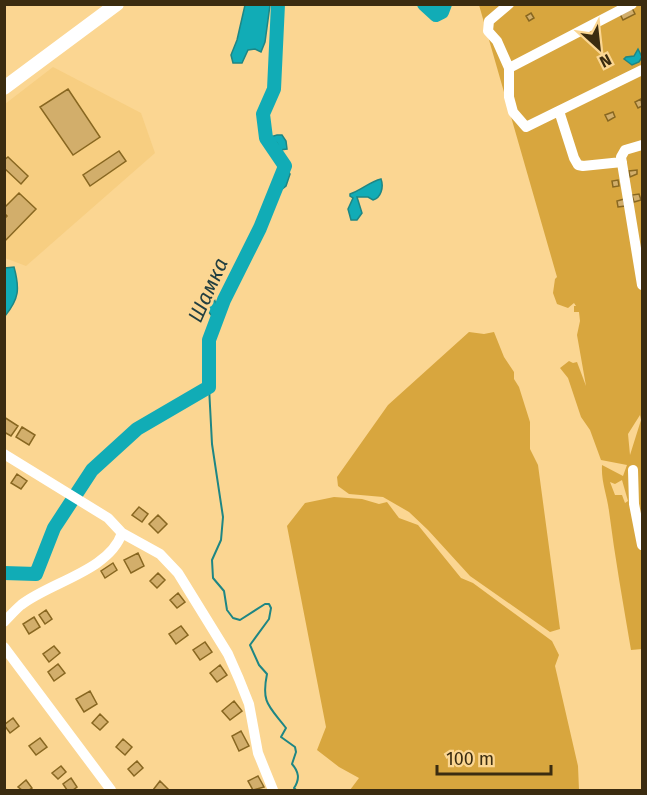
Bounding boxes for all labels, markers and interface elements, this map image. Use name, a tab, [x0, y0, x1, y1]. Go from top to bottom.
north arrow	[569, 18, 629, 78]
text: N	[597, 50, 615, 72]
water label: Шамка	[182, 254, 234, 326]
scale bar	[437, 738, 551, 776]
text: 100 m	[446, 748, 494, 770]

